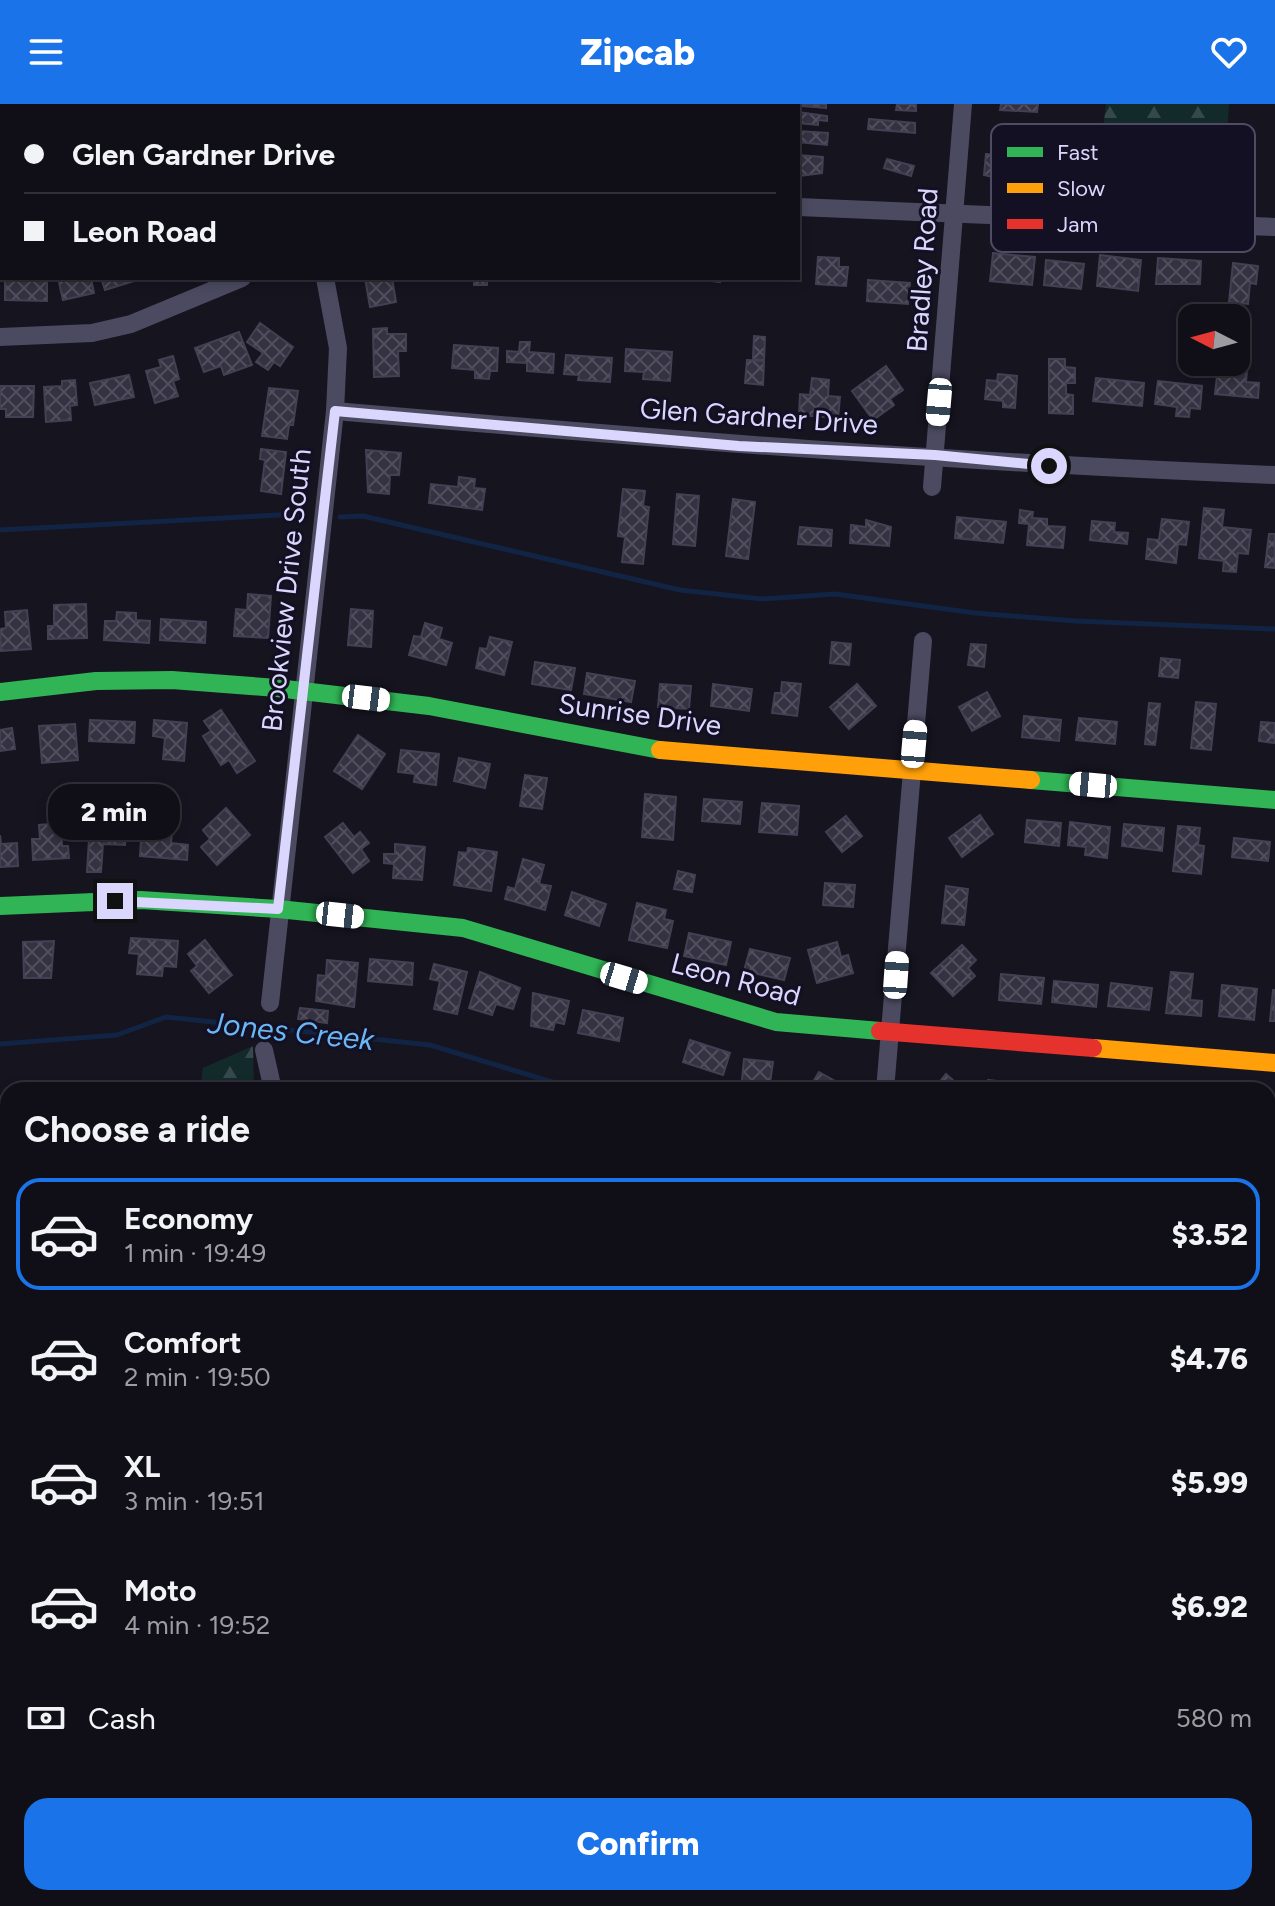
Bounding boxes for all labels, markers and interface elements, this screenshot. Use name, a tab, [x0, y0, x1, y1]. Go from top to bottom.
icon: menu	[24, 30, 68, 74]
icon: heart	[1207, 30, 1251, 74]
text: Zipcab	[580, 31, 695, 74]
legend	[991, 124, 1255, 252]
text: Glen Gardner Drive	[72, 136, 335, 173]
text: Fast	[1057, 139, 1099, 166]
text: Slow	[1057, 175, 1106, 202]
street label: Bradley Road	[899, 187, 945, 353]
text: Jam	[1057, 211, 1098, 238]
text: Leon Road	[72, 213, 217, 250]
north arrow	[1178, 304, 1250, 376]
map controls	[1178, 304, 1250, 376]
car	[925, 377, 953, 427]
street label: Glen Gardner Drive	[639, 391, 879, 441]
street label: Brookview Drive South	[254, 447, 318, 733]
route start	[1031, 448, 1067, 484]
car	[341, 683, 391, 713]
street label: Sunrise Drive	[556, 686, 724, 742]
car	[900, 719, 928, 769]
car	[1068, 771, 1118, 799]
callout: 2 min	[49, 785, 181, 841]
text: 2 min	[81, 796, 147, 828]
route end	[97, 883, 133, 919]
car	[315, 901, 365, 929]
street label: Leon Road	[667, 945, 805, 1013]
car	[882, 950, 910, 1000]
car	[598, 960, 650, 996]
water label: Jones Creek	[205, 1004, 377, 1058]
text: Choose a ride	[24, 1108, 250, 1151]
icon: car	[28, 1198, 100, 1270]
text: Economy	[124, 1200, 253, 1237]
text: $3.52	[1172, 1216, 1248, 1253]
text: 1 min · 19:49	[124, 1237, 266, 1269]
icon: car	[28, 1322, 100, 1394]
text: Comfort	[124, 1324, 242, 1361]
text: $4.76	[1170, 1340, 1248, 1377]
text: 2 min · 19:50	[124, 1361, 271, 1393]
icon: car	[28, 1446, 100, 1518]
text: XL	[124, 1448, 160, 1485]
text: $5.99	[1171, 1464, 1248, 1501]
text: 3 min · 19:51	[124, 1485, 264, 1517]
icon: car	[28, 1570, 100, 1642]
text: Moto	[124, 1572, 196, 1609]
text: $6.92	[1171, 1588, 1248, 1625]
text: 4 min · 19:52	[124, 1609, 270, 1641]
icon: cash	[24, 1696, 68, 1740]
text: Cash	[88, 1700, 156, 1737]
text: 580 m	[1176, 1702, 1252, 1734]
button: Confirm	[24, 1798, 1252, 1890]

